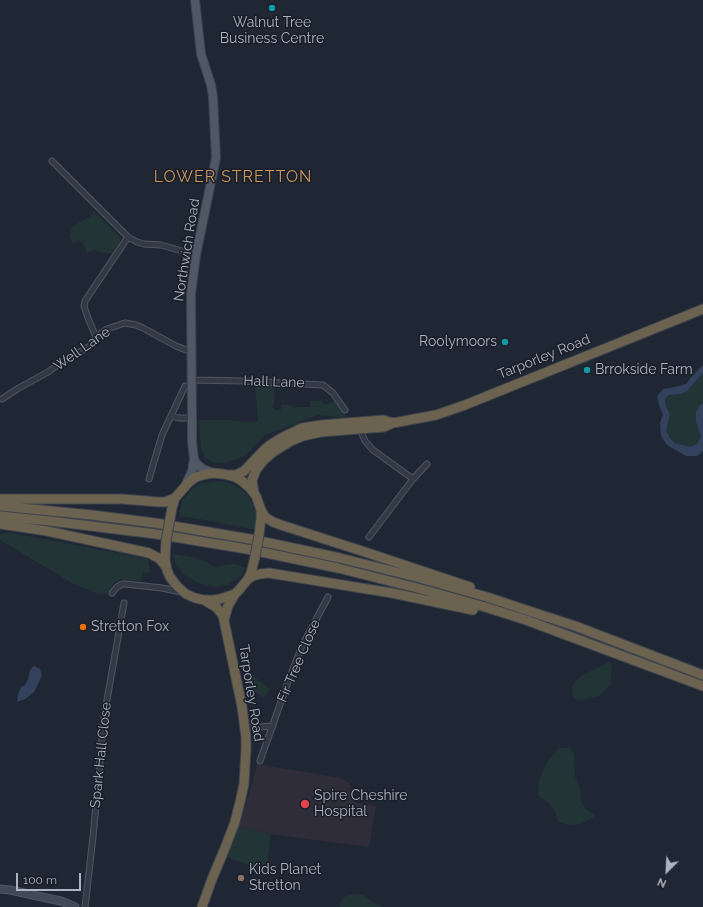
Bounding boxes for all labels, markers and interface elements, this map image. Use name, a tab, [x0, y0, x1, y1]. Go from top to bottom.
marker: Walnut Tree Business Centre	[267, 3, 277, 13]
place label: Walnut Tree Business Centre	[220, 15, 324, 48]
district label: LOWER STRETTON	[154, 167, 312, 187]
street label: Northwich Road	[171, 197, 203, 303]
street label: Well Lane	[50, 323, 114, 375]
street label: Tarporley Road	[495, 331, 593, 383]
place label: Roolymoors	[419, 334, 497, 350]
marker: Roolymoors	[500, 337, 510, 347]
place label: Brrokside Farm	[595, 362, 693, 378]
marker: Brrokside Farm	[582, 365, 592, 375]
street label: Hall Lane	[243, 373, 305, 391]
street label: Fir Tree Close	[274, 617, 324, 705]
place label: Stretton Fox	[91, 619, 169, 635]
marker: Stretton Fox	[78, 622, 88, 632]
street label: Tarporley Road	[235, 643, 267, 743]
street label: Spark Hall Close	[87, 701, 115, 809]
place label: Spire Cheshire Hospital	[314, 788, 408, 820]
marker: Spire Cheshire Hospital	[299, 798, 311, 810]
north arrow	[647, 851, 687, 891]
place label: Kids Planet Stretton	[249, 862, 321, 894]
scale bar	[18, 865, 83, 891]
text: 100 m	[23, 873, 57, 887]
marker: Kids Planet Stretton	[236, 873, 246, 883]
text: N	[655, 875, 668, 890]

